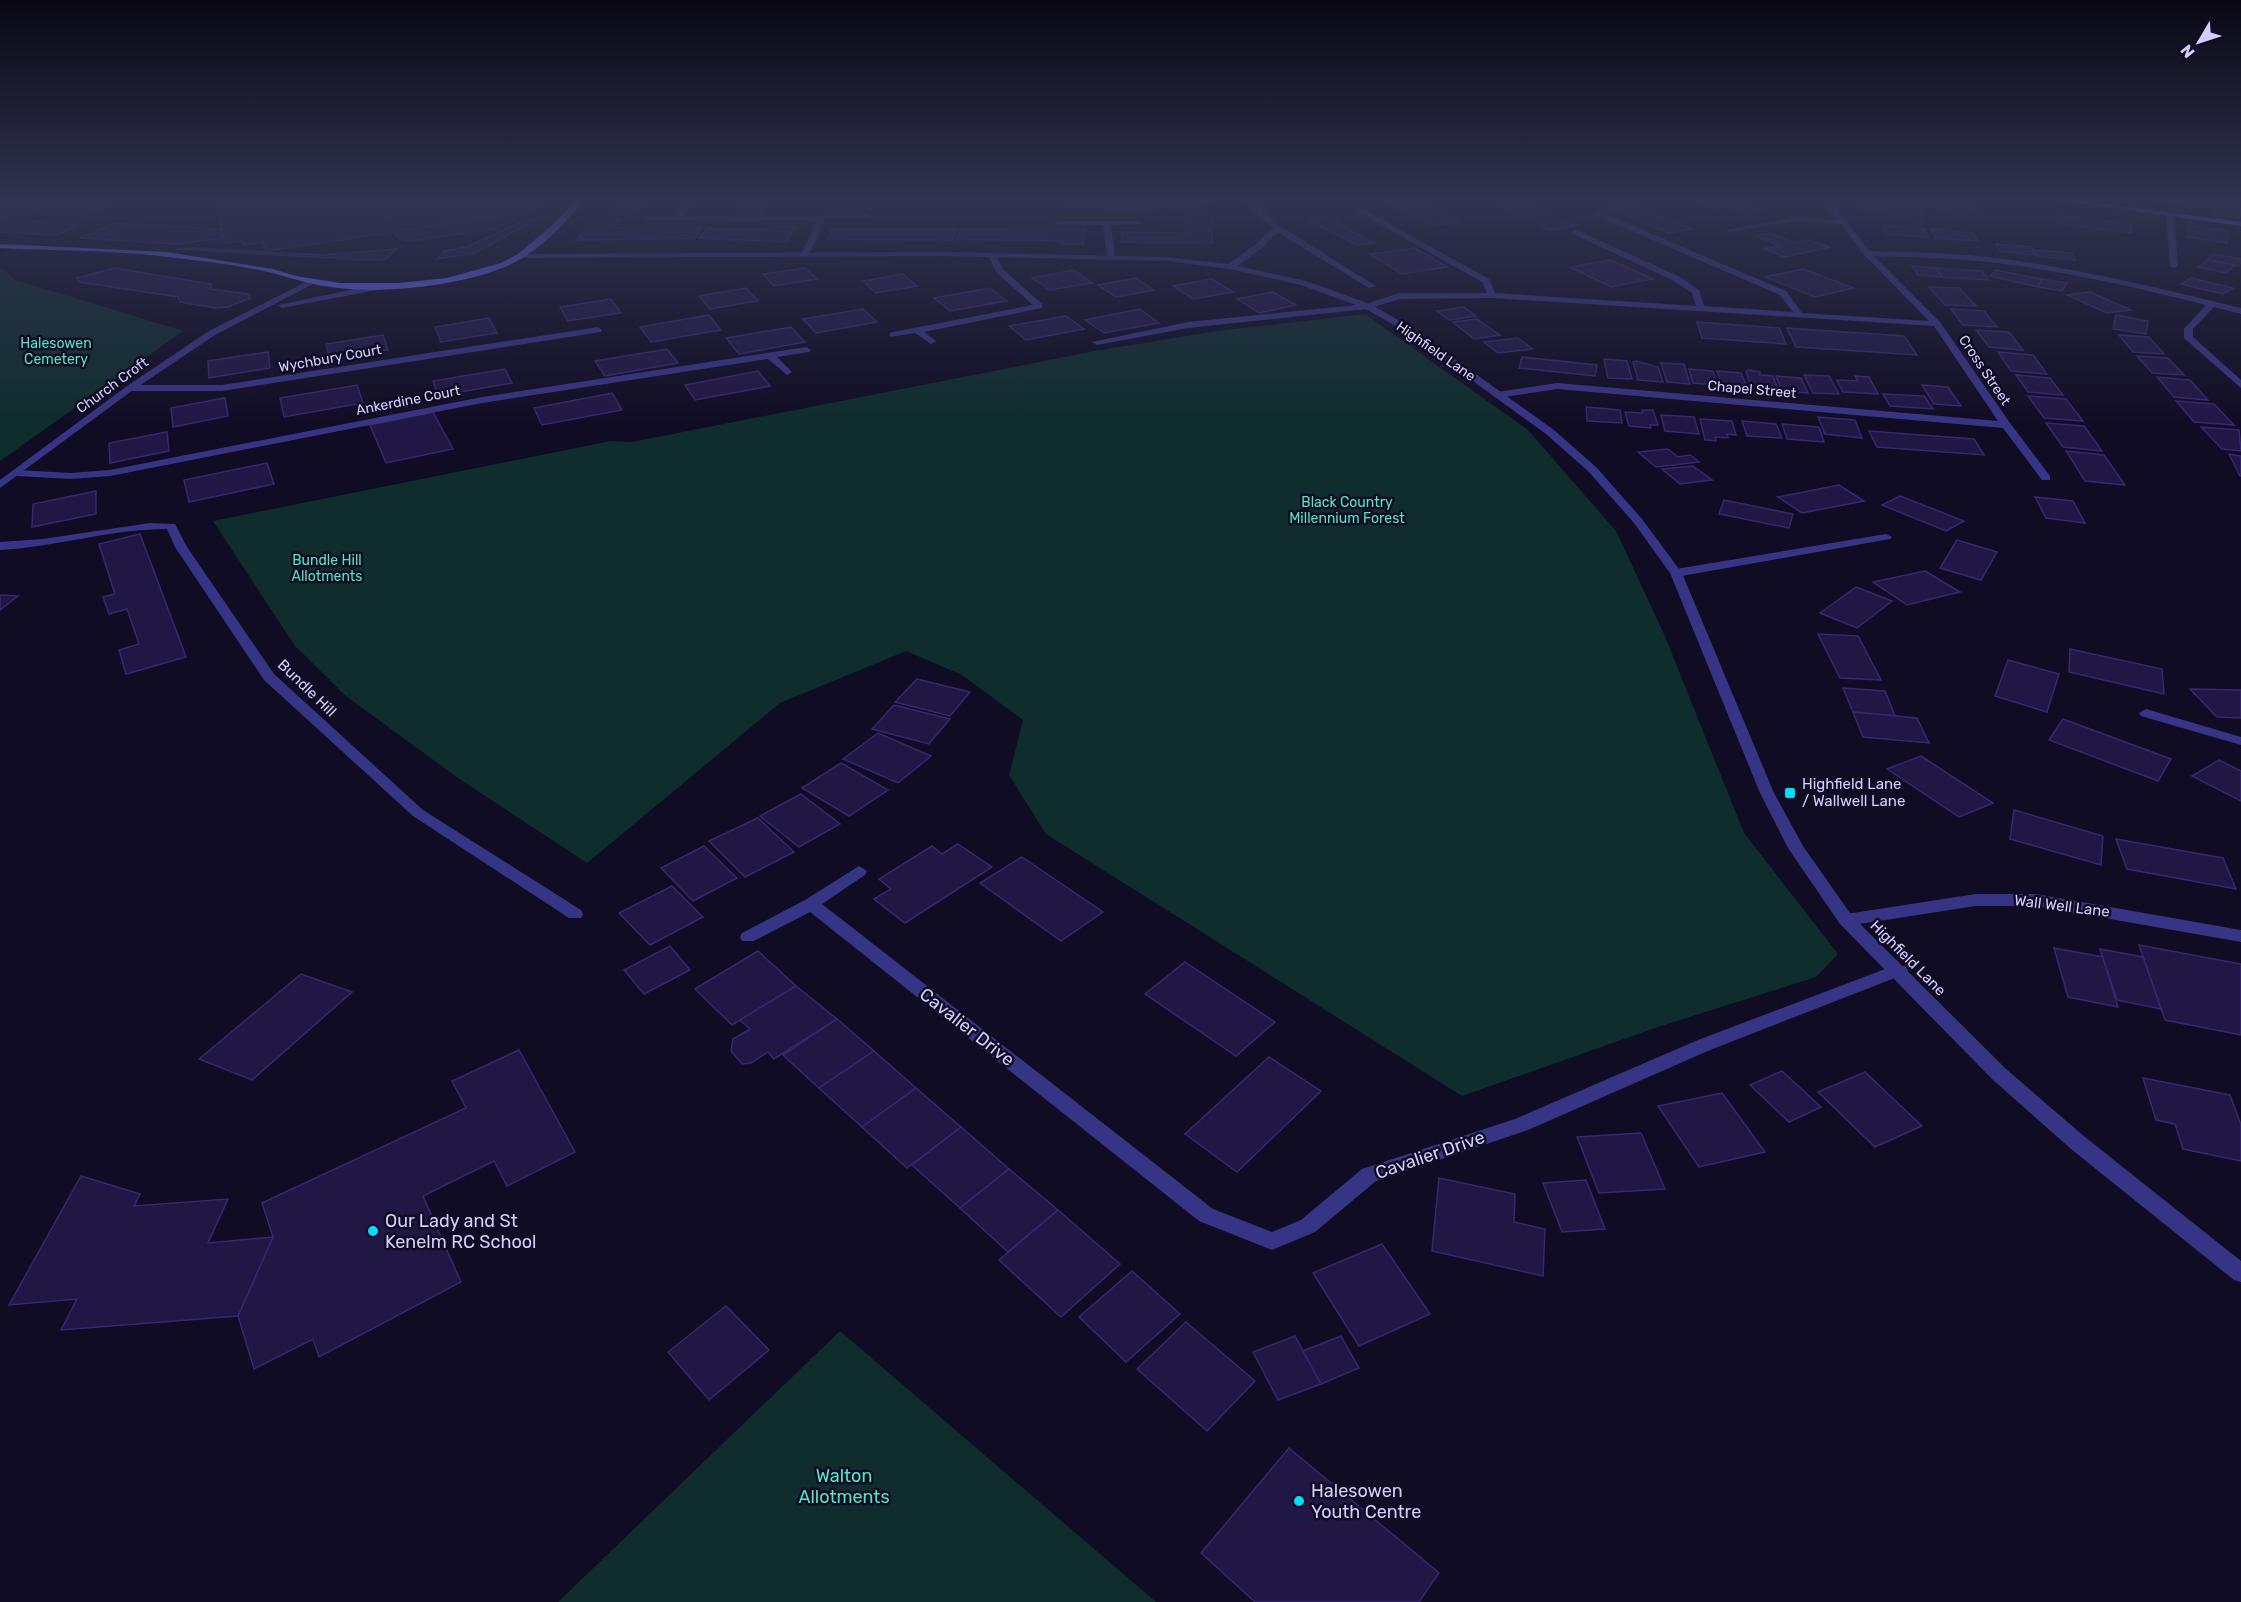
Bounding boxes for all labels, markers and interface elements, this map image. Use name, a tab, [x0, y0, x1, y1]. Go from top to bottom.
north arrow	[2169, 12, 2229, 72]
text: N	[2177, 41, 2199, 62]
street label: Highfield Lane	[1393, 318, 1479, 385]
street label: Cross Street	[1955, 332, 2014, 409]
park label: Halesowen Cemetery	[20, 335, 92, 368]
street label: Wychbury Court	[277, 341, 383, 376]
street label: Church Croft	[73, 353, 152, 417]
street label: Chapel Street	[1707, 377, 1798, 402]
street label: Ankerdine Court	[355, 382, 462, 419]
park label: Black Country Millennium Forest	[1289, 494, 1405, 527]
park label: Bundle Hill Allotments	[292, 552, 362, 585]
street label: Bundle Hill	[274, 656, 340, 720]
place label: Highfield Lane / Wallwell Lane	[1802, 775, 1905, 810]
marker: Highfield Lane / Wallwell Lane	[1783, 786, 1797, 800]
street label: Wall Well Lane	[2013, 891, 2111, 921]
street label: Highfield Lane	[1866, 916, 1950, 1000]
street label: Cavalier Drive	[915, 983, 1019, 1071]
street label: Cavalier Drive	[1372, 1126, 1488, 1184]
place label: Our Lady and St Kenelm RC School	[385, 1210, 536, 1253]
marker: Our Lady and St Kenelm RC School	[366, 1224, 380, 1238]
park label: Walton Allotments	[798, 1465, 890, 1508]
place label: Halesowen Youth Centre	[1311, 1480, 1421, 1523]
marker: Halesowen Youth Centre	[1292, 1494, 1306, 1508]

